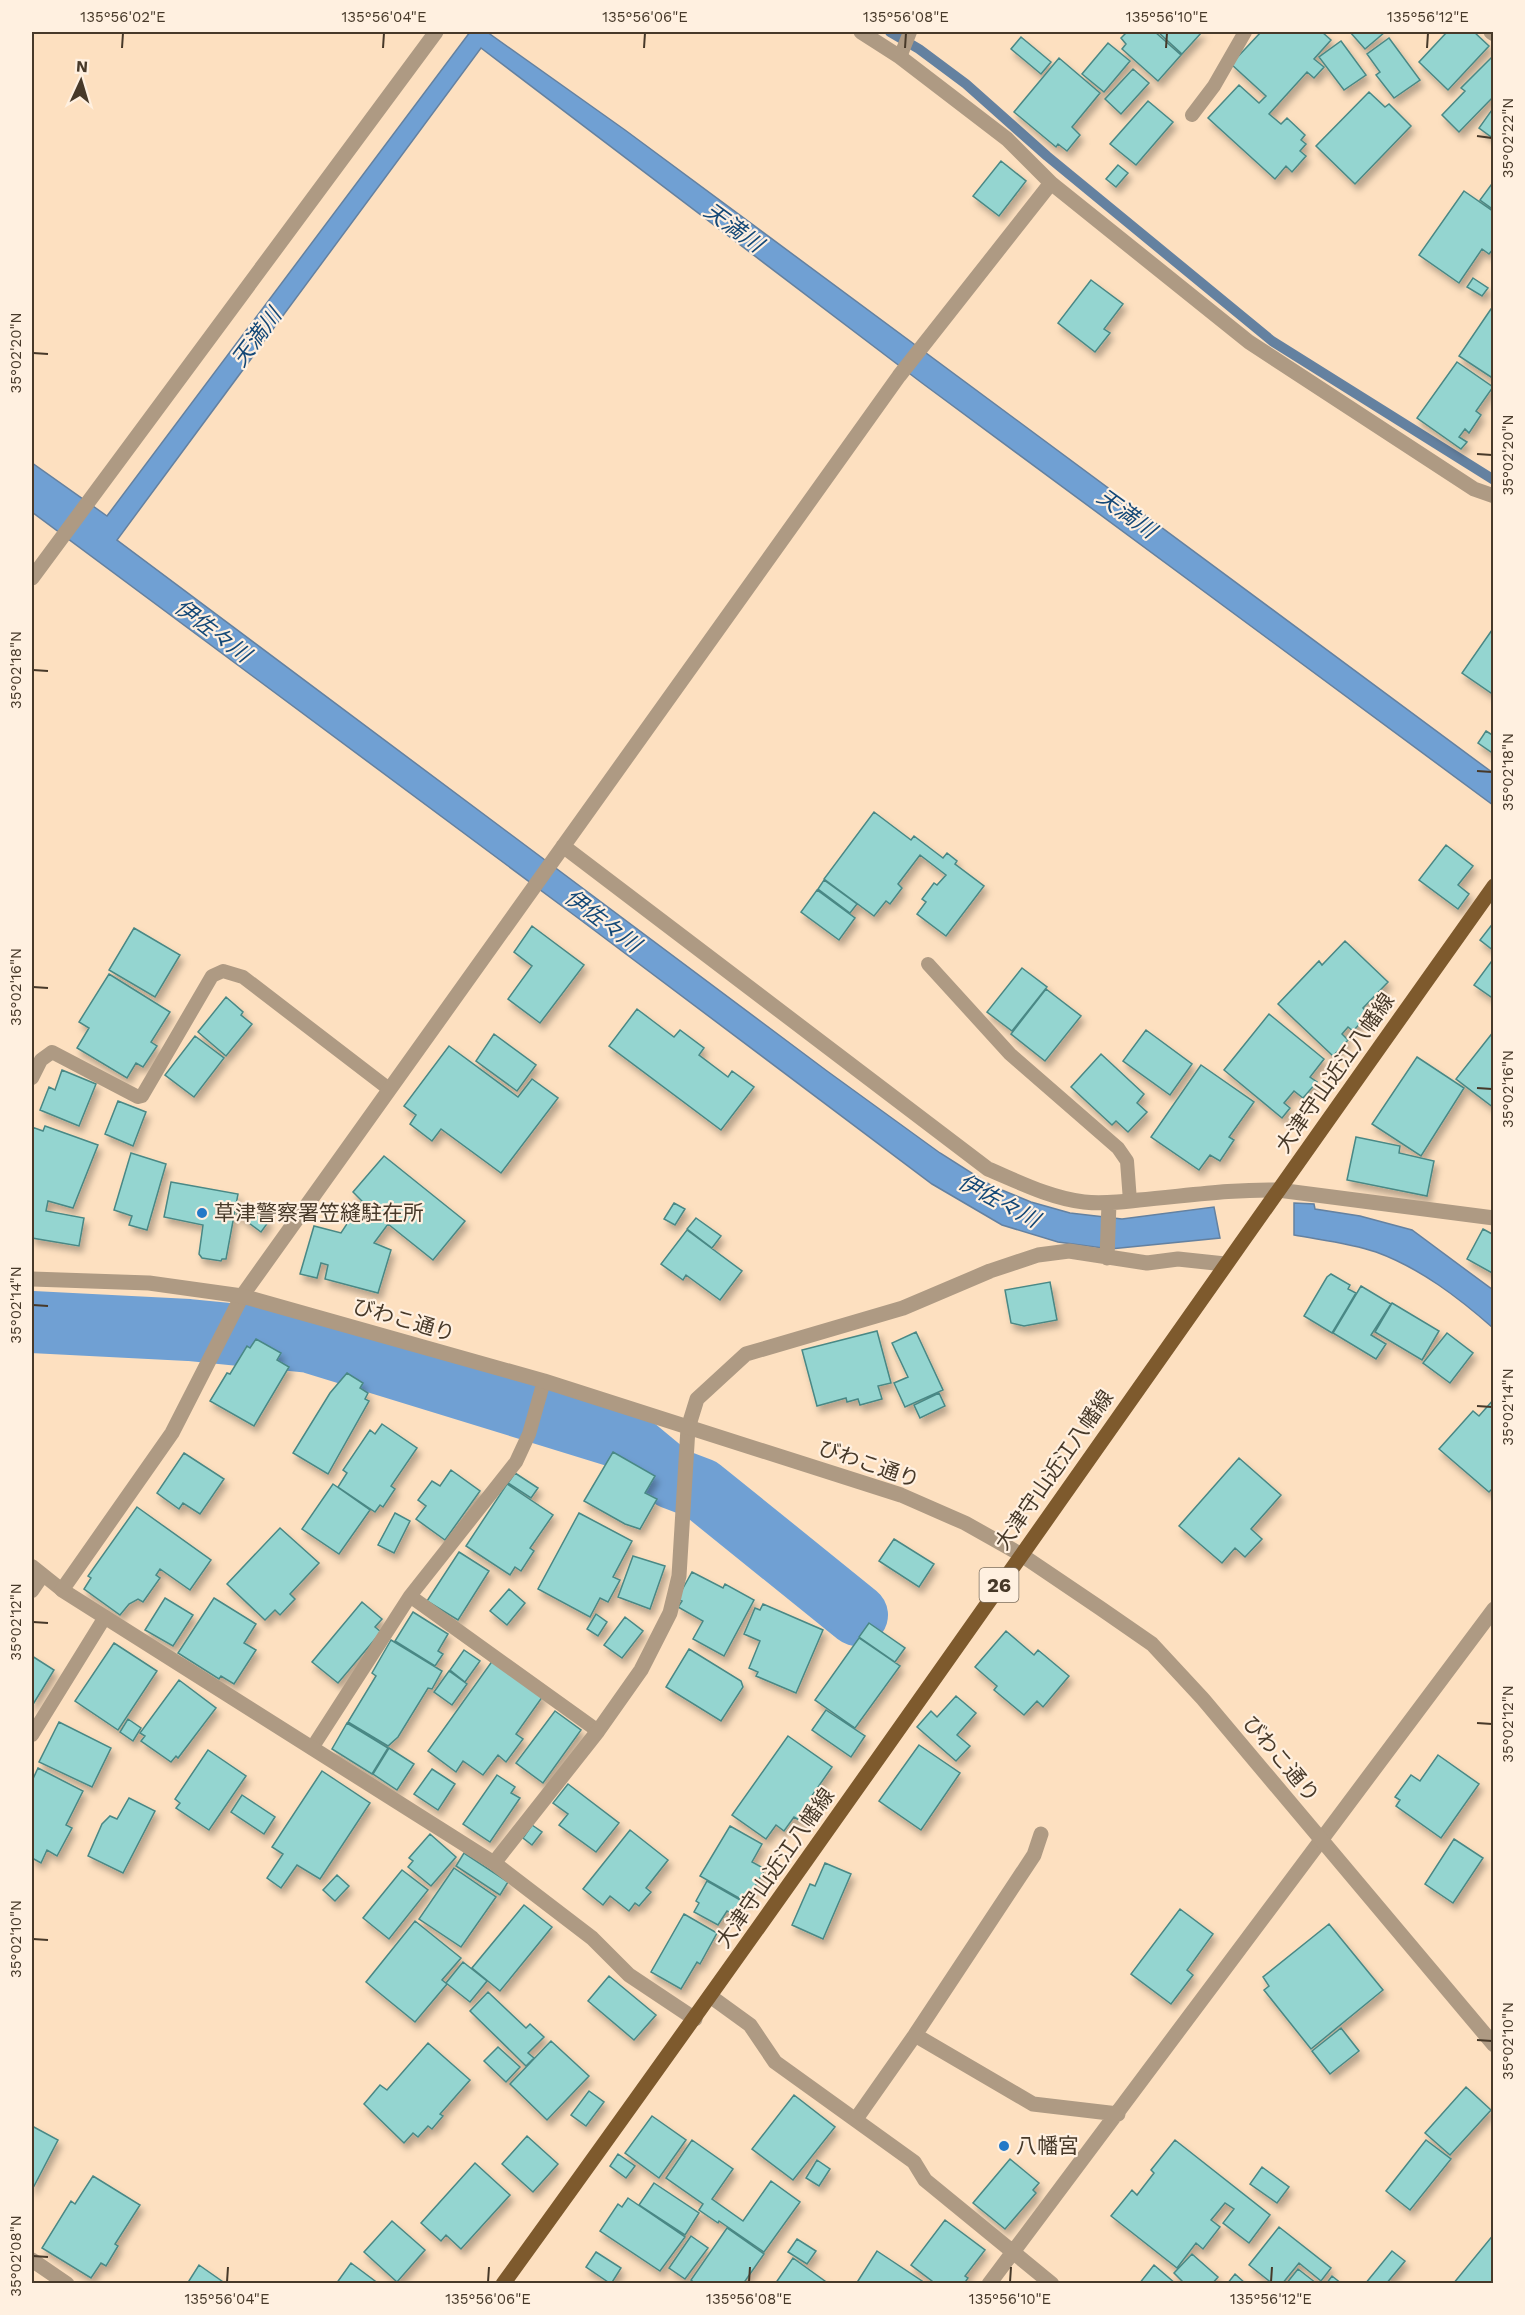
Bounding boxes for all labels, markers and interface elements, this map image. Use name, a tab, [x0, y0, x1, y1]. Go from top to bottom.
text: 135°56'02"E	[80, 8, 166, 26]
text: 135°56'04"E	[342, 8, 426, 26]
text: 135°56'06"E	[602, 8, 688, 26]
text: 135°56'08"E	[863, 8, 949, 26]
text: 135°56'10"E	[1126, 8, 1208, 26]
text: 135°56'12"E	[1387, 8, 1469, 26]
north arrow	[51, 51, 111, 111]
text: N	[75, 57, 89, 76]
text: 35°02'22"N	[1499, 98, 1517, 178]
water label: 天満川	[700, 198, 769, 258]
water label: 天満川	[227, 302, 287, 371]
text: 35°02'20"N	[7, 312, 25, 394]
text: 35°02'20"N	[1499, 414, 1517, 496]
water label: 天満川	[1093, 484, 1162, 544]
water label: 伊佐々川	[170, 594, 257, 668]
text: 35°02'18"N	[7, 631, 25, 709]
text: 35°02'18"N	[1499, 733, 1517, 811]
water label: 伊佐々川	[560, 884, 647, 958]
text: 35°02'16"N	[7, 948, 25, 1026]
street label: 大津守山近江八幡線	[1270, 988, 1399, 1157]
text: 35°02'16"N	[1499, 1050, 1517, 1128]
water label: 伊佐々川	[954, 1169, 1045, 1233]
place label: 草津警察署笠縫駐在所	[214, 1200, 424, 1225]
marker: 草津警察署笠縫駐在所	[195, 1206, 209, 1220]
text: 35°02'14"N	[7, 1266, 25, 1344]
street label: びわこ通り	[350, 1293, 458, 1346]
text: 35°02'14"N	[1499, 1368, 1517, 1446]
street label: 大津守山近江八幡線	[989, 1385, 1118, 1554]
street label: びわこ通り	[815, 1435, 923, 1492]
road number: 26	[980, 1568, 1018, 1602]
text: 35°02'12"N	[7, 1583, 25, 1661]
text: 35°02'12"N	[1499, 1685, 1517, 1763]
street label: びわこ通り	[1238, 1710, 1325, 1807]
street label: 大津守山近江八幡線	[710, 1783, 839, 1952]
text: 35°02'10"N	[7, 1900, 25, 1978]
text: 35°02'10"N	[1499, 2002, 1517, 2080]
place label: 八幡宮	[1016, 2133, 1079, 2158]
marker: 八幡宮	[997, 2139, 1011, 2153]
text: 35°02'08"N	[7, 2215, 25, 2297]
text: 135°56'04"E	[185, 2290, 269, 2308]
text: 135°56'06"E	[445, 2290, 531, 2308]
text: 135°56'08"E	[706, 2290, 792, 2308]
text: 135°56'10"E	[969, 2290, 1051, 2308]
text: 135°56'12"E	[1230, 2290, 1312, 2308]

